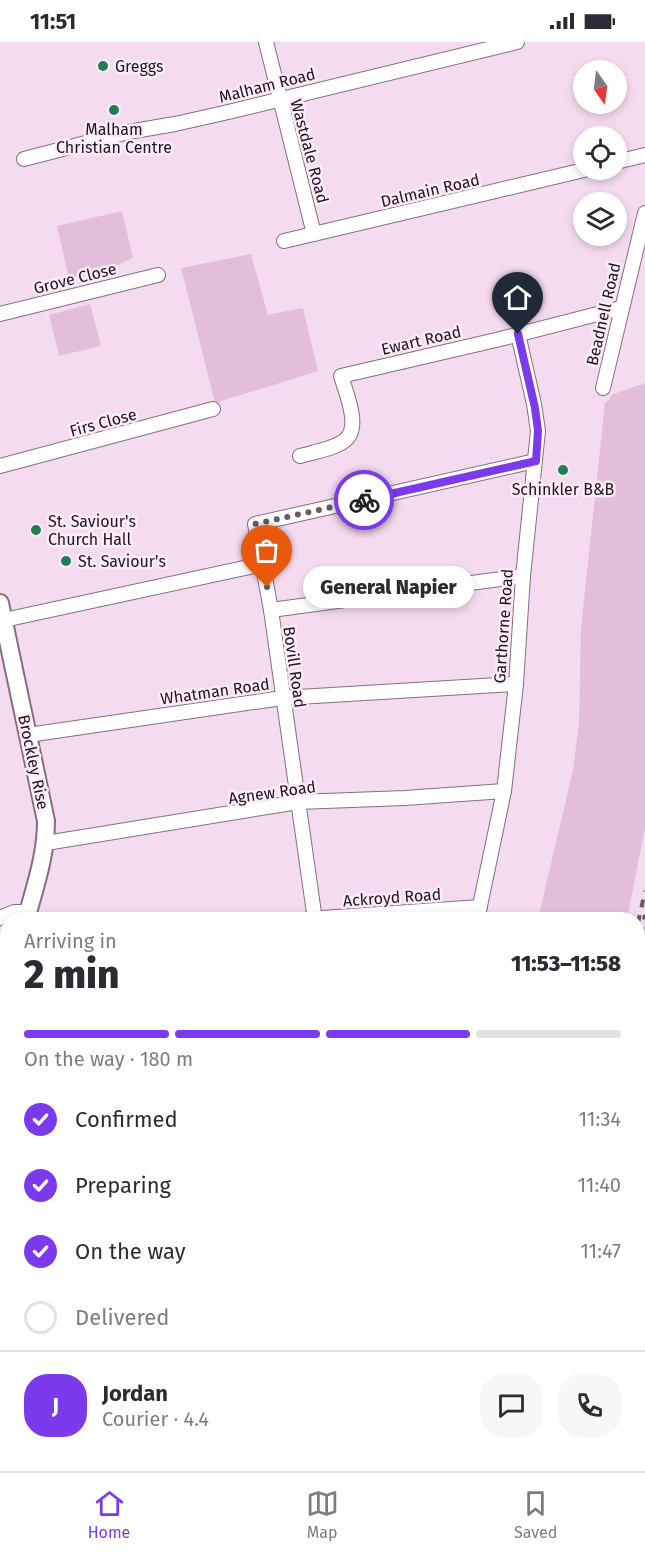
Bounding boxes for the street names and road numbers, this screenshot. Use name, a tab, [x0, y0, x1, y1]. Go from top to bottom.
street label: Malham Road	[217, 64, 317, 107]
street label: Wastdale Road	[287, 97, 333, 205]
street label: Dalmain Road	[379, 170, 481, 211]
street label: Grove Close	[32, 259, 119, 298]
street label: Beadnell Road	[582, 261, 625, 367]
street label: Ewart Road	[379, 322, 463, 359]
street label: Firs Close	[68, 404, 139, 441]
street label: Garthorne Road	[490, 568, 517, 684]
street label: Bovill Road	[279, 625, 310, 709]
street label: Whatman Road	[159, 674, 271, 709]
street label: Brockley Rise	[14, 713, 53, 811]
street label: Agnew Road	[227, 777, 317, 808]
street label: Ackroyd Road	[342, 885, 442, 910]

